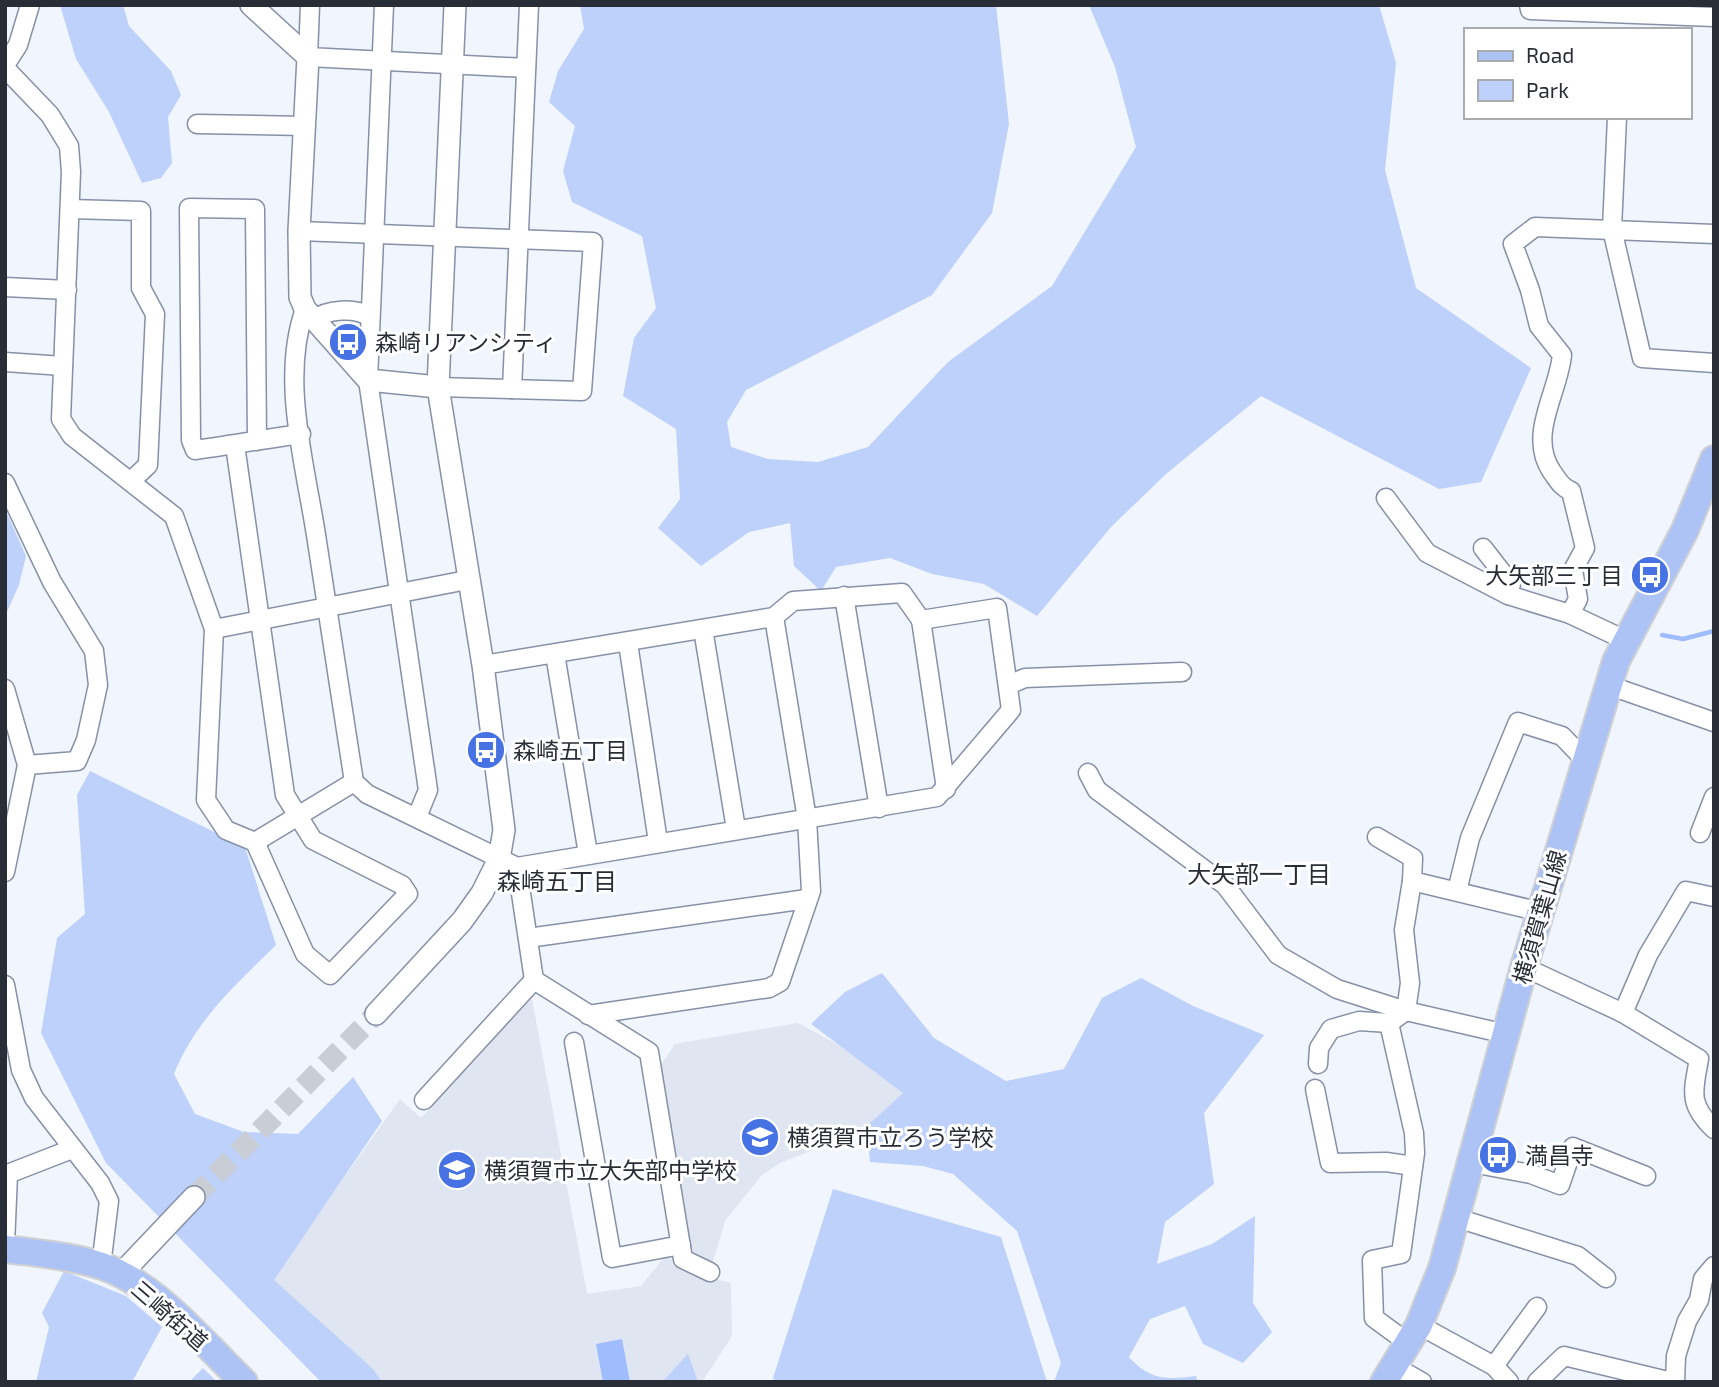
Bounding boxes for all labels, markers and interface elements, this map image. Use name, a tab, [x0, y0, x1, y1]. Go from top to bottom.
legend	[1464, 28, 1691, 119]
text: Road	[1526, 42, 1574, 67]
text: Park	[1526, 77, 1569, 102]
bus stop icon: 森崎リアンシティ	[327, 321, 369, 363]
place label: 森崎リアンシティ	[375, 328, 557, 356]
bus stop icon: 大矢部三丁目	[1629, 554, 1671, 596]
place label: 大矢部三丁目	[1485, 561, 1623, 589]
bus stop icon: 森崎五丁目	[465, 729, 507, 771]
place label: 森崎五丁目	[513, 736, 628, 764]
street label: 横須賀葉山線	[1507, 847, 1571, 987]
district label: 大矢部一丁目	[1187, 859, 1331, 888]
district label: 森崎五丁目	[497, 866, 617, 895]
school or university icon: 横須賀市立ろう学校	[739, 1116, 781, 1158]
place label: 横須賀市立ろう学校	[787, 1123, 994, 1151]
bus stop icon: 満昌寺	[1477, 1134, 1519, 1176]
place label: 満昌寺	[1525, 1141, 1594, 1169]
school or university icon: 横須賀市立大矢部中学校	[436, 1149, 478, 1191]
place label: 横須賀市立大矢部中学校	[484, 1156, 737, 1184]
street label: 三崎街道	[126, 1274, 214, 1356]

